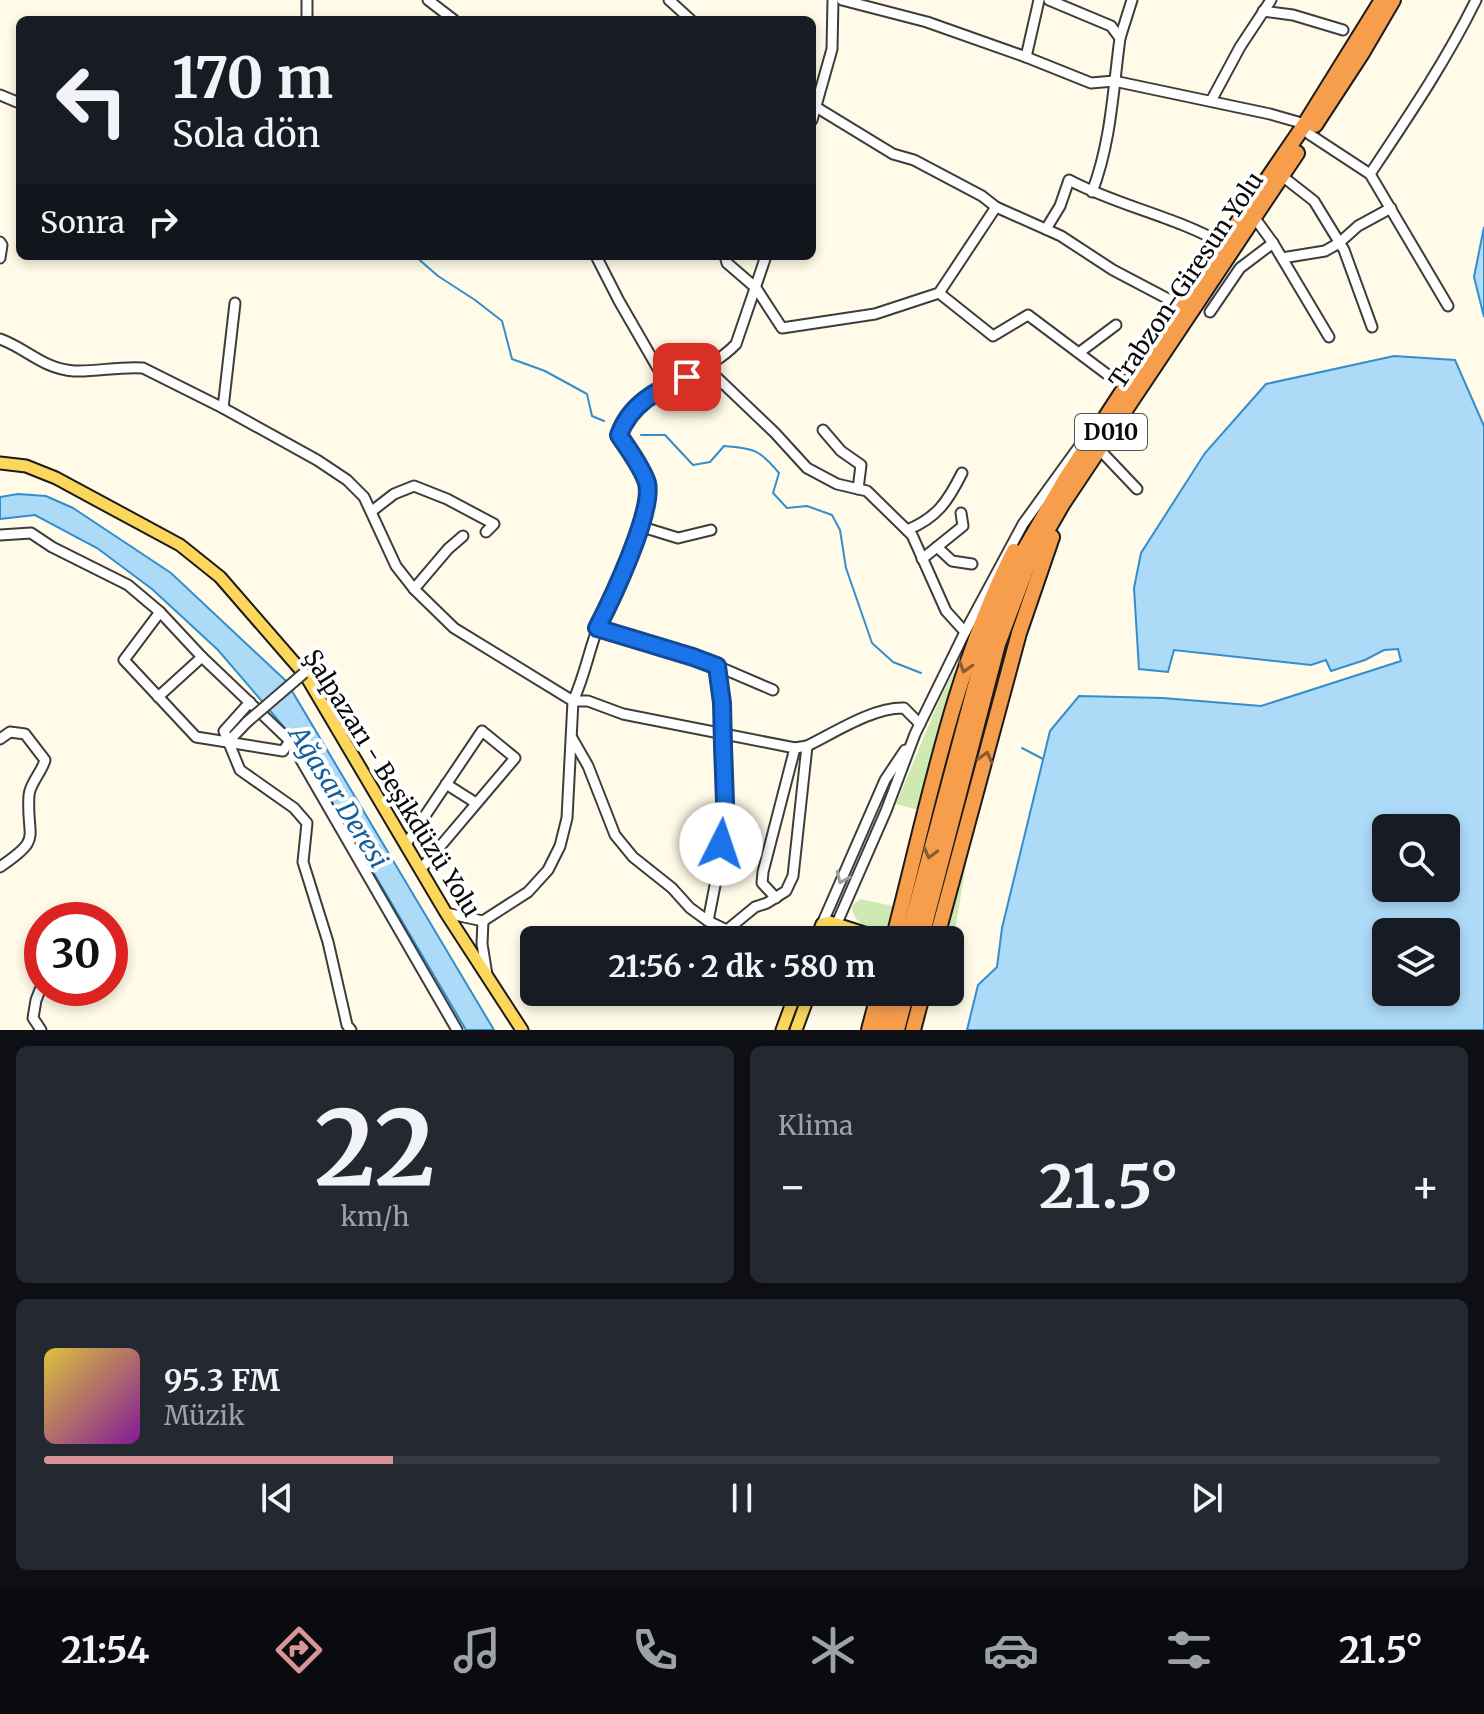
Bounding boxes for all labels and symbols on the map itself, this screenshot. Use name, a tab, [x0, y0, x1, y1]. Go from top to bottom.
street label: Trabzon-Giresun Yolu	[1102, 166, 1270, 394]
pin	[653, 343, 721, 411]
road number: D010	[1075, 414, 1147, 450]
street label: Şalpazarı - Beşikdüzü Yolu	[297, 643, 487, 923]
one-way arrow	[958, 660, 974, 673]
water label: Ağasar Deresi	[281, 718, 396, 874]
one-way arrow	[977, 750, 993, 764]
position arrow	[679, 802, 763, 886]
one-way arrow	[923, 845, 940, 859]
one-way arrow	[836, 870, 852, 884]
speed limit sign: 30	[24, 902, 128, 1006]

